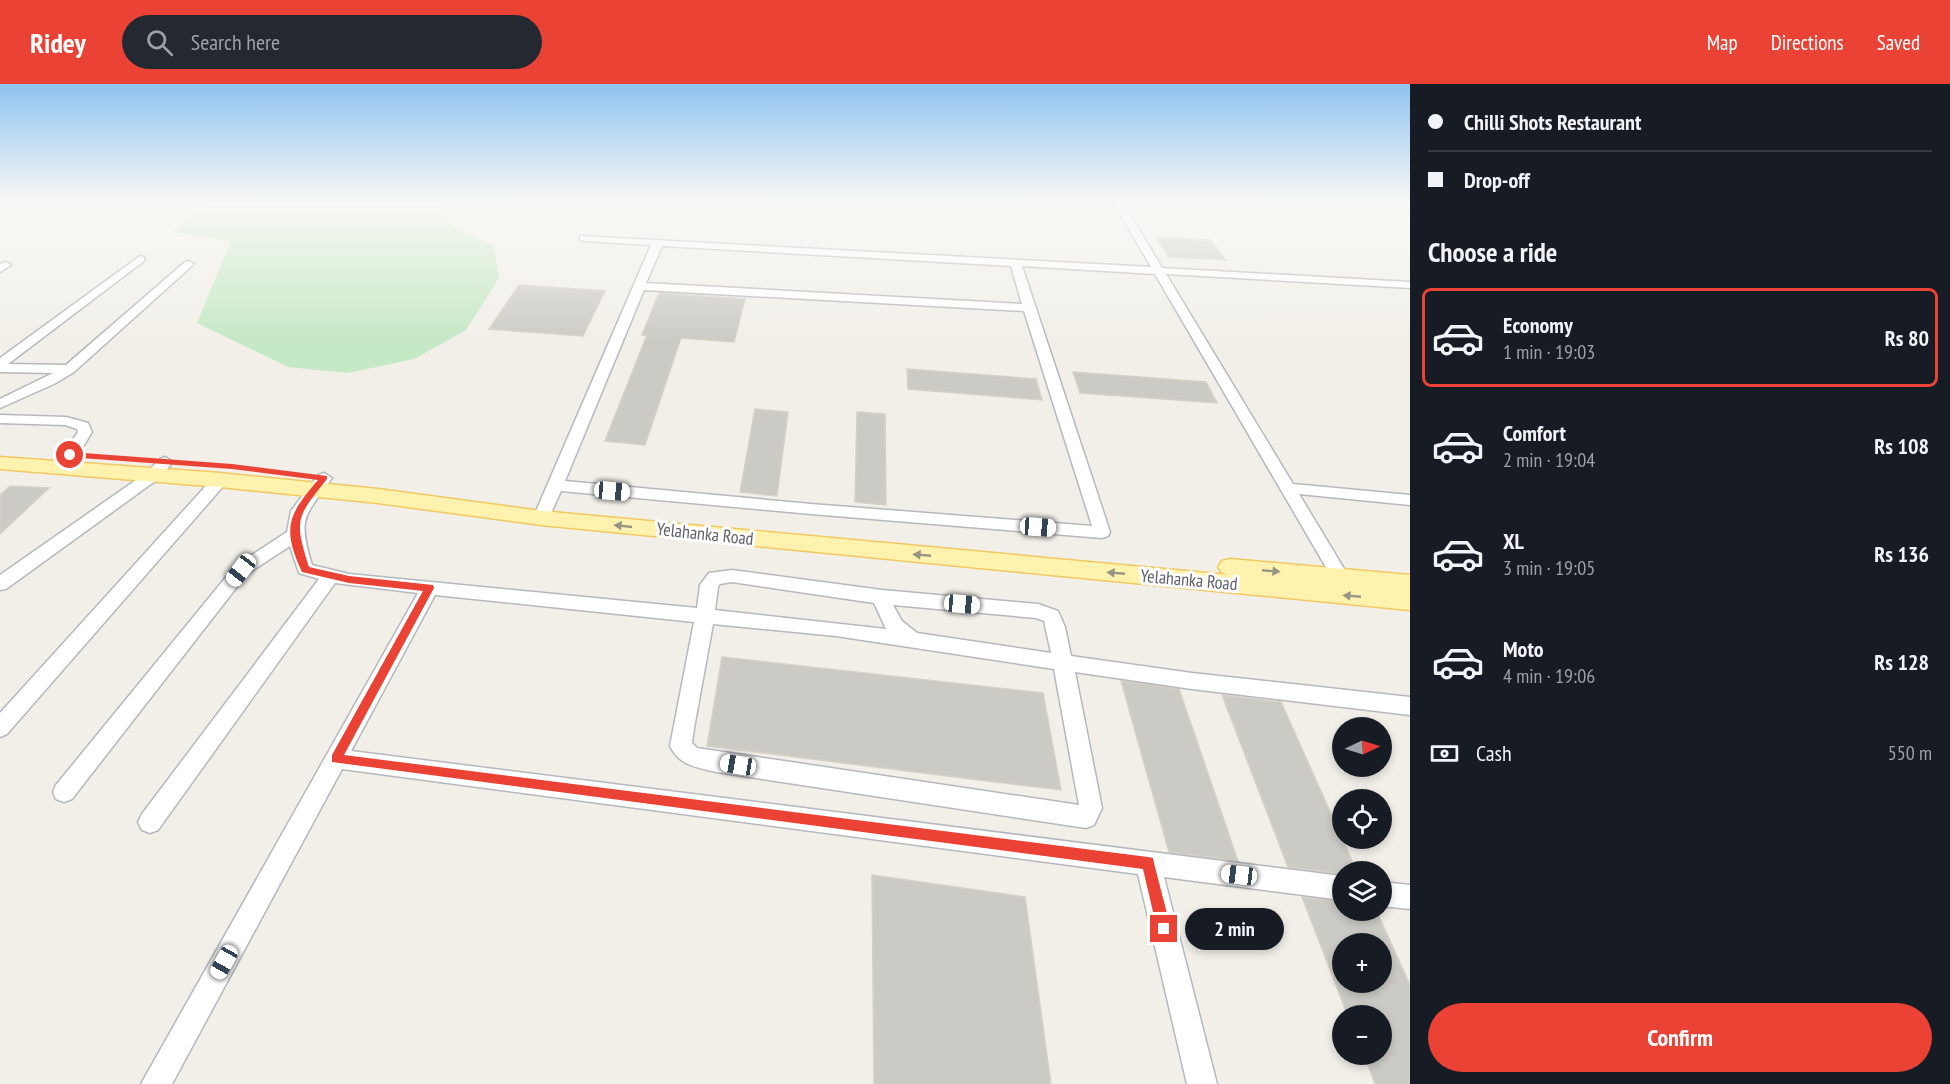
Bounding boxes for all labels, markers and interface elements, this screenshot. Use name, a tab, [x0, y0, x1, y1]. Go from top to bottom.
search box	[122, 15, 542, 69]
text: Ridey	[30, 24, 86, 61]
icon: search	[143, 26, 176, 59]
text: Search here	[191, 28, 280, 56]
text: Map	[1707, 29, 1738, 56]
text: Directions	[1771, 29, 1844, 56]
text: Saved	[1877, 29, 1920, 56]
text: Chilli Shots Restaurant	[1464, 108, 1641, 136]
text: Drop-off	[1464, 166, 1530, 194]
text: Choose a ride	[1428, 235, 1557, 269]
icon: car	[1431, 311, 1485, 365]
text: Economy	[1503, 311, 1573, 339]
text: Rs 80	[1885, 324, 1929, 352]
text: 1 min · 19:03	[1503, 339, 1595, 365]
icon: car	[1431, 419, 1485, 473]
text: Comfort	[1503, 419, 1566, 447]
text: Rs 108	[1874, 432, 1929, 460]
route start	[56, 441, 83, 468]
text: 2 min · 19:04	[1503, 447, 1595, 473]
car	[593, 480, 631, 502]
street label: Yelahanka Road	[655, 517, 755, 550]
car	[1019, 517, 1057, 537]
one-way arrow	[614, 521, 633, 531]
icon: car	[1431, 527, 1485, 581]
text: XL	[1503, 527, 1524, 555]
text: Rs 136	[1874, 540, 1929, 568]
car	[223, 550, 259, 590]
one-way arrow	[912, 550, 931, 560]
text: 3 min · 19:05	[1503, 555, 1595, 581]
street label: Yelahanka Road	[1140, 564, 1239, 595]
one-way arrow	[1261, 566, 1280, 576]
one-way arrow	[1106, 568, 1125, 578]
one-way arrow	[1342, 591, 1361, 601]
car	[943, 593, 981, 615]
icon: car	[1431, 635, 1485, 689]
text: Moto	[1503, 635, 1544, 663]
text: Rs 128	[1874, 648, 1929, 676]
text: 4 min · 19:06	[1503, 663, 1595, 689]
north arrow	[1332, 717, 1392, 777]
map controls	[1332, 717, 1392, 1065]
icon: cash	[1428, 737, 1461, 770]
text: Cash	[1476, 739, 1512, 767]
text: 550 m	[1888, 740, 1932, 766]
car	[719, 753, 757, 777]
button: locate	[1332, 789, 1392, 849]
button: layers	[1332, 861, 1392, 921]
car	[1220, 864, 1258, 886]
callout: 2 min	[1185, 908, 1284, 950]
route end	[1150, 915, 1177, 942]
text: 2 min	[1214, 916, 1255, 942]
button: +	[1332, 933, 1392, 993]
car	[207, 942, 241, 982]
button: Confirm	[1428, 1003, 1932, 1072]
button: −	[1332, 1005, 1392, 1065]

